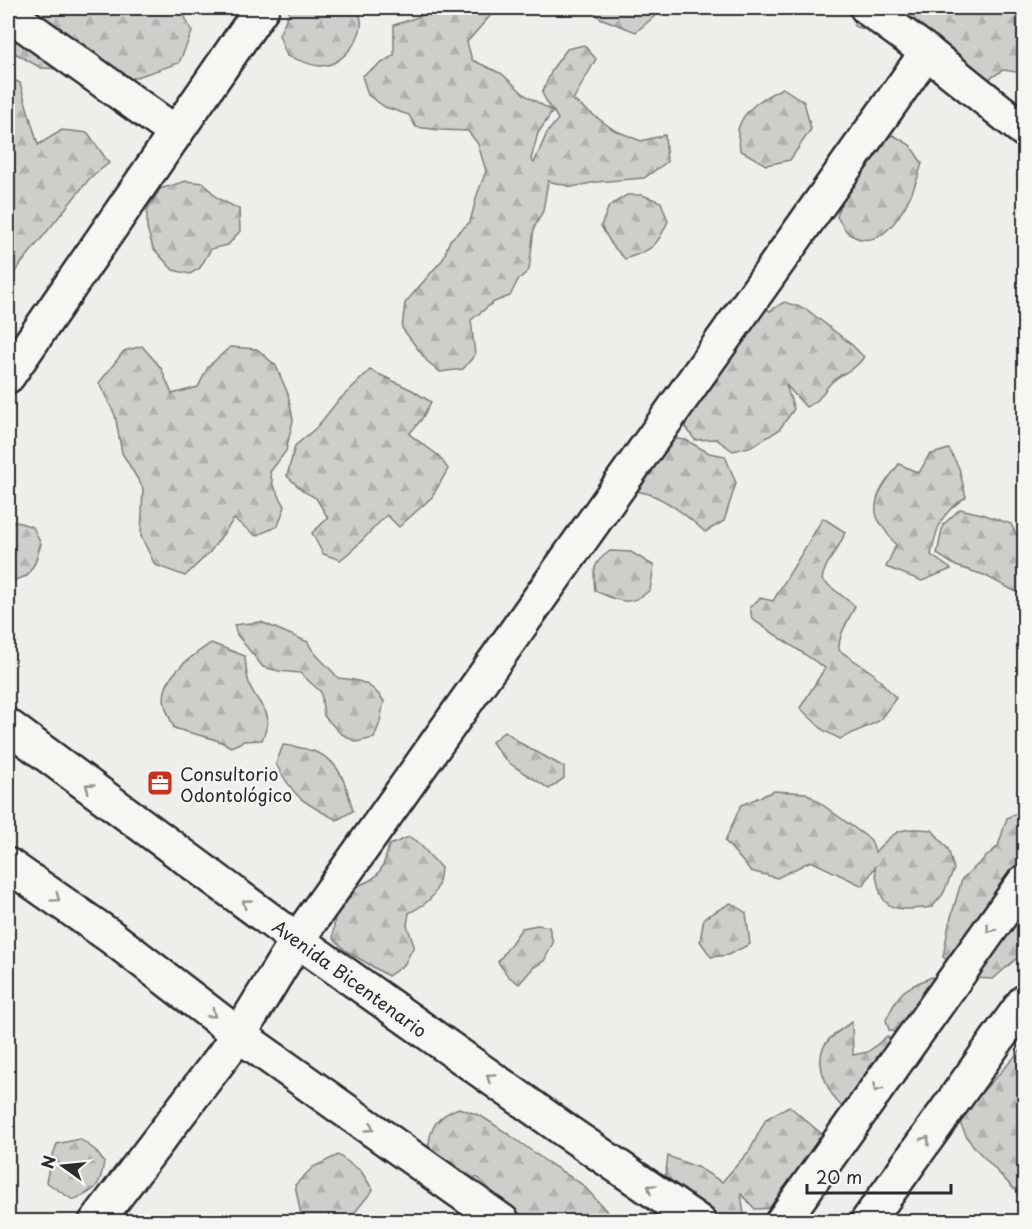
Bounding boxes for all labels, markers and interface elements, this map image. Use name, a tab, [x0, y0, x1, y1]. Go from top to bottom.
place label: Consultorio Odontológico	[180, 760, 292, 808]
office icon: Consultorio Odontológico	[145, 768, 175, 798]
one-way arrow	[85, 783, 96, 794]
one-way arrow	[49, 891, 60, 902]
one-way arrow	[242, 899, 253, 910]
street label: Avenida Bicentenario	[267, 913, 433, 1043]
one-way arrow	[987, 923, 998, 934]
one-way arrow	[205, 1007, 216, 1018]
one-way arrow	[486, 1073, 497, 1084]
one-way arrow	[873, 1081, 884, 1092]
one-way arrow	[364, 1121, 375, 1132]
one-way arrow	[919, 1135, 930, 1146]
north arrow	[33, 1136, 93, 1196]
text: N	[34, 1153, 61, 1171]
scale bar	[807, 1157, 951, 1195]
text: 20 m	[816, 1163, 862, 1190]
one-way arrow	[646, 1184, 657, 1195]

